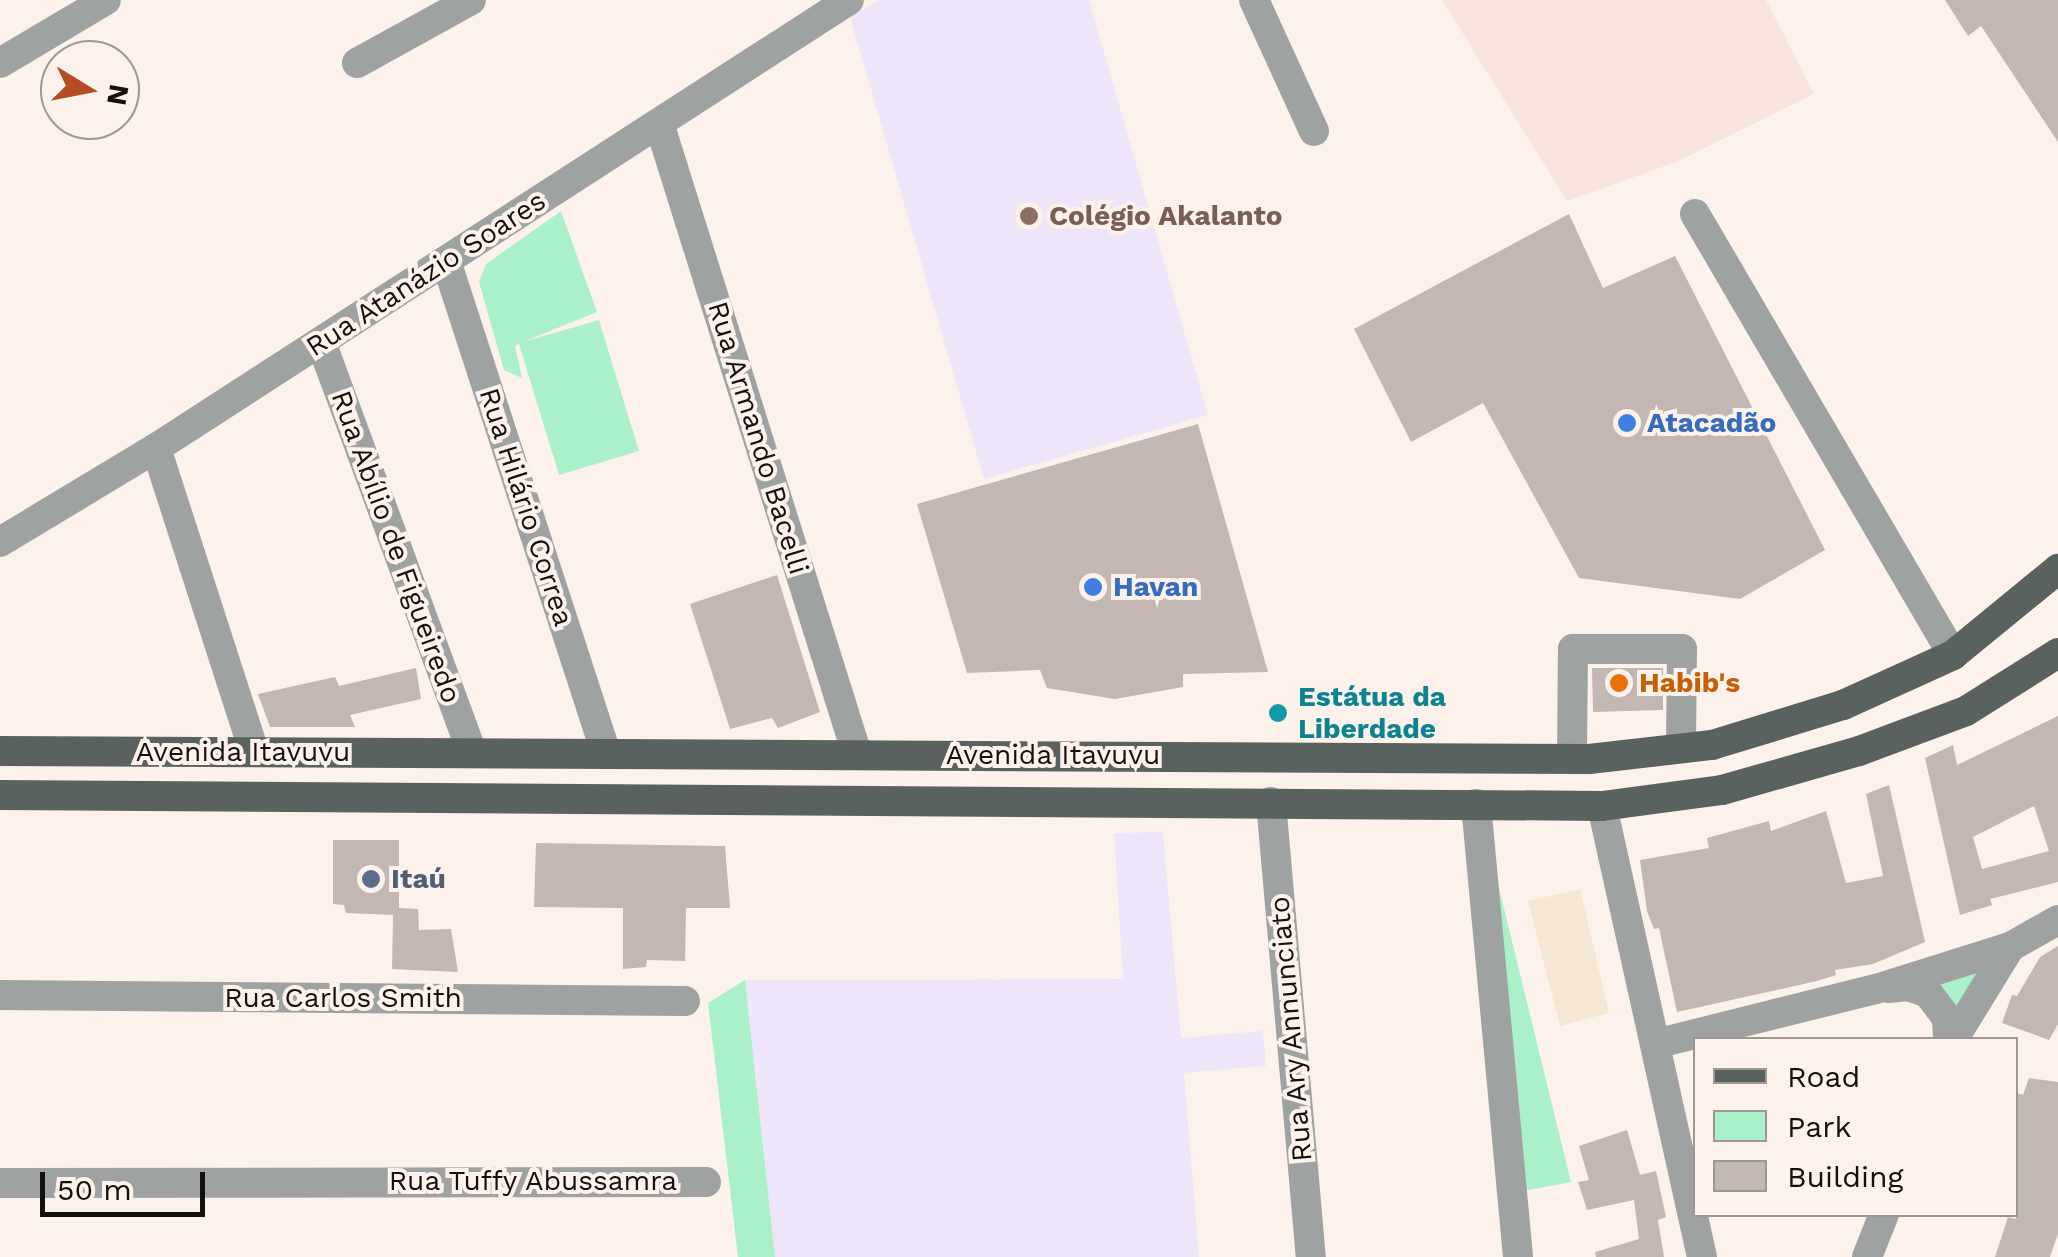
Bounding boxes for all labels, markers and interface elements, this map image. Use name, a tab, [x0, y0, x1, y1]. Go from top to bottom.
north arrow	[40, 40, 140, 140]
text: N	[100, 82, 136, 108]
street label: Rua Atanázio Soares	[299, 184, 553, 364]
place label: Colégio Akalanto	[1049, 199, 1283, 233]
marker: Colégio Akalanto	[1018, 205, 1040, 227]
street label: Rua Armando Bacelli	[700, 297, 816, 579]
street label: Rua Hilário Correa	[472, 383, 580, 631]
street label: Rua Abílio de Figueiredo	[323, 385, 469, 709]
place label: Atacadão	[1647, 406, 1776, 440]
marker: Atacadão	[1616, 412, 1638, 434]
place label: Havan	[1113, 570, 1198, 604]
marker: Havan	[1082, 576, 1104, 598]
place label: Habib's	[1639, 666, 1740, 700]
marker: Habib's	[1608, 672, 1630, 694]
place label: Estátua da Liberdade	[1298, 680, 1446, 746]
marker: Estátua da Liberdade	[1267, 702, 1289, 724]
street label: Avenida Itavuvu	[135, 735, 351, 769]
street label: Avenida Itavuvu	[945, 738, 1161, 772]
place label: Itaú	[391, 862, 446, 896]
marker: Itaú	[360, 868, 382, 890]
street label: Rua Ary Annunciato	[1263, 893, 1319, 1165]
street label: Rua Carlos Smith	[224, 981, 462, 1015]
legend	[1693, 1037, 2018, 1217]
text: Road	[1787, 1059, 1860, 1094]
text: Park	[1787, 1109, 1852, 1144]
scale bar	[45, 1152, 210, 1214]
text: Building	[1787, 1159, 1904, 1194]
street label: Rua Tuffy Abussamra	[387, 1164, 679, 1198]
text: 50 m	[57, 1172, 132, 1207]

